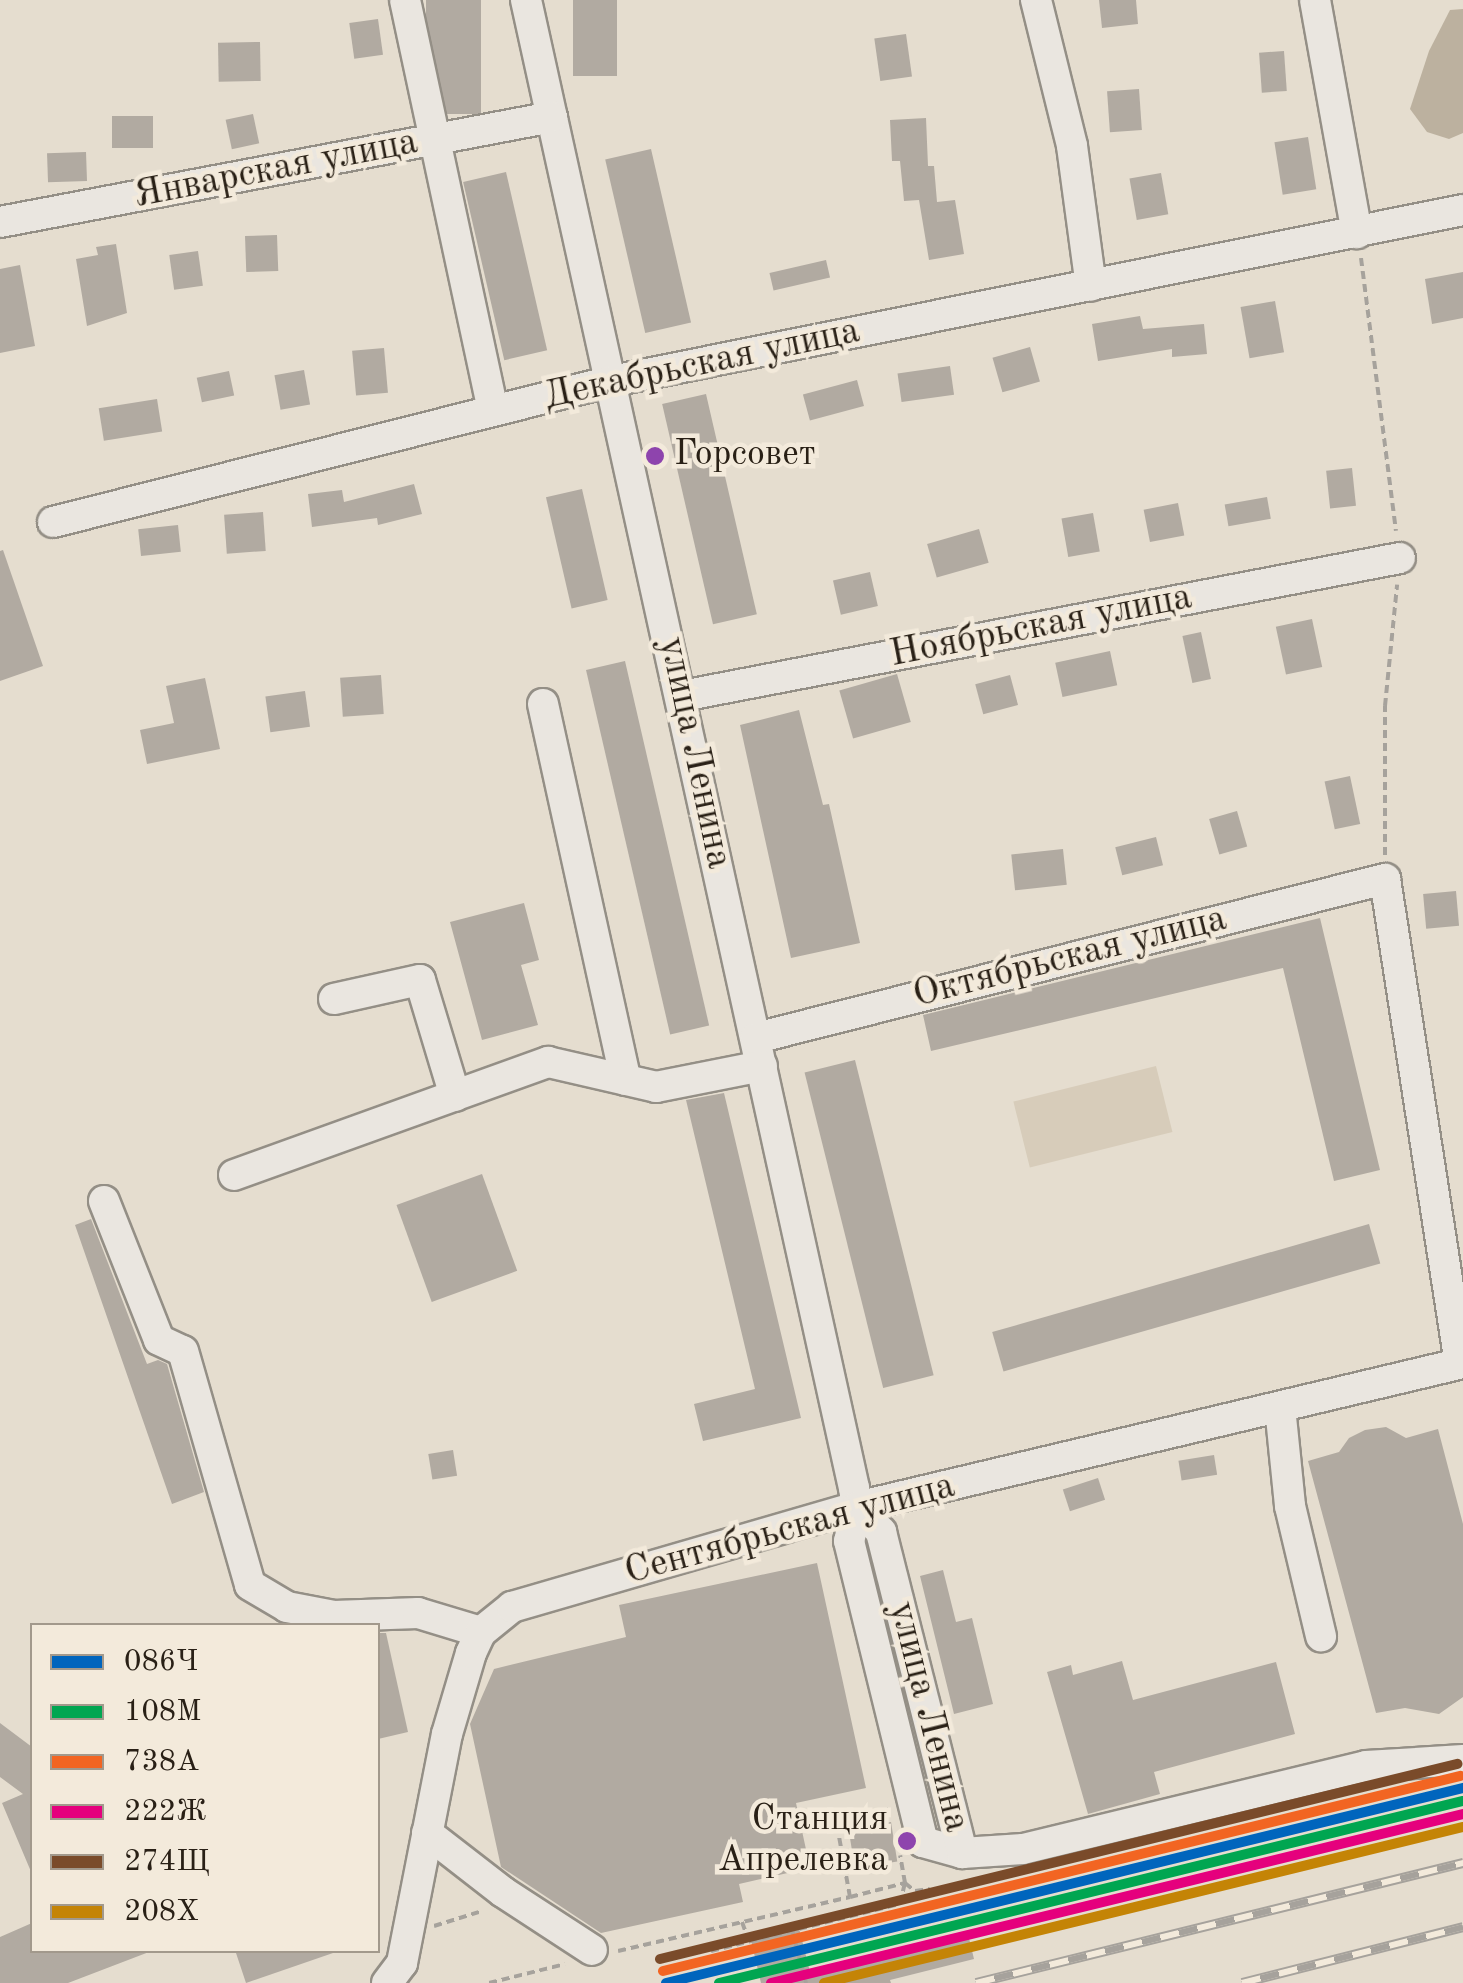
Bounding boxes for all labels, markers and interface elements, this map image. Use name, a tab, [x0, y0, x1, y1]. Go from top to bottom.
street label: Январская улица	[130, 120, 422, 220]
street label: Декабрьская улица	[540, 309, 864, 421]
place label: Горсовет	[674, 434, 816, 478]
marker: Горсовет	[645, 446, 665, 466]
street label: Ноябрьская улица	[886, 575, 1196, 679]
street label: улица Ленина	[647, 633, 741, 873]
street label: Октябрьская улица	[908, 897, 1232, 1019]
street label: Сентябрьская улица	[620, 1464, 960, 1596]
street label: улица Ленина	[877, 1597, 979, 1837]
legend	[30, 1623, 380, 1953]
text: 086Ч	[124, 1647, 198, 1677]
text: 108М	[124, 1697, 201, 1727]
text: 738А	[124, 1747, 199, 1777]
text: 222Ж	[124, 1797, 206, 1827]
place label: Станция Апрелевка	[718, 1798, 888, 1883]
marker: Станция Апрелевка	[897, 1831, 917, 1851]
text: 274Щ	[124, 1847, 210, 1877]
text: 208Х	[124, 1897, 199, 1927]

